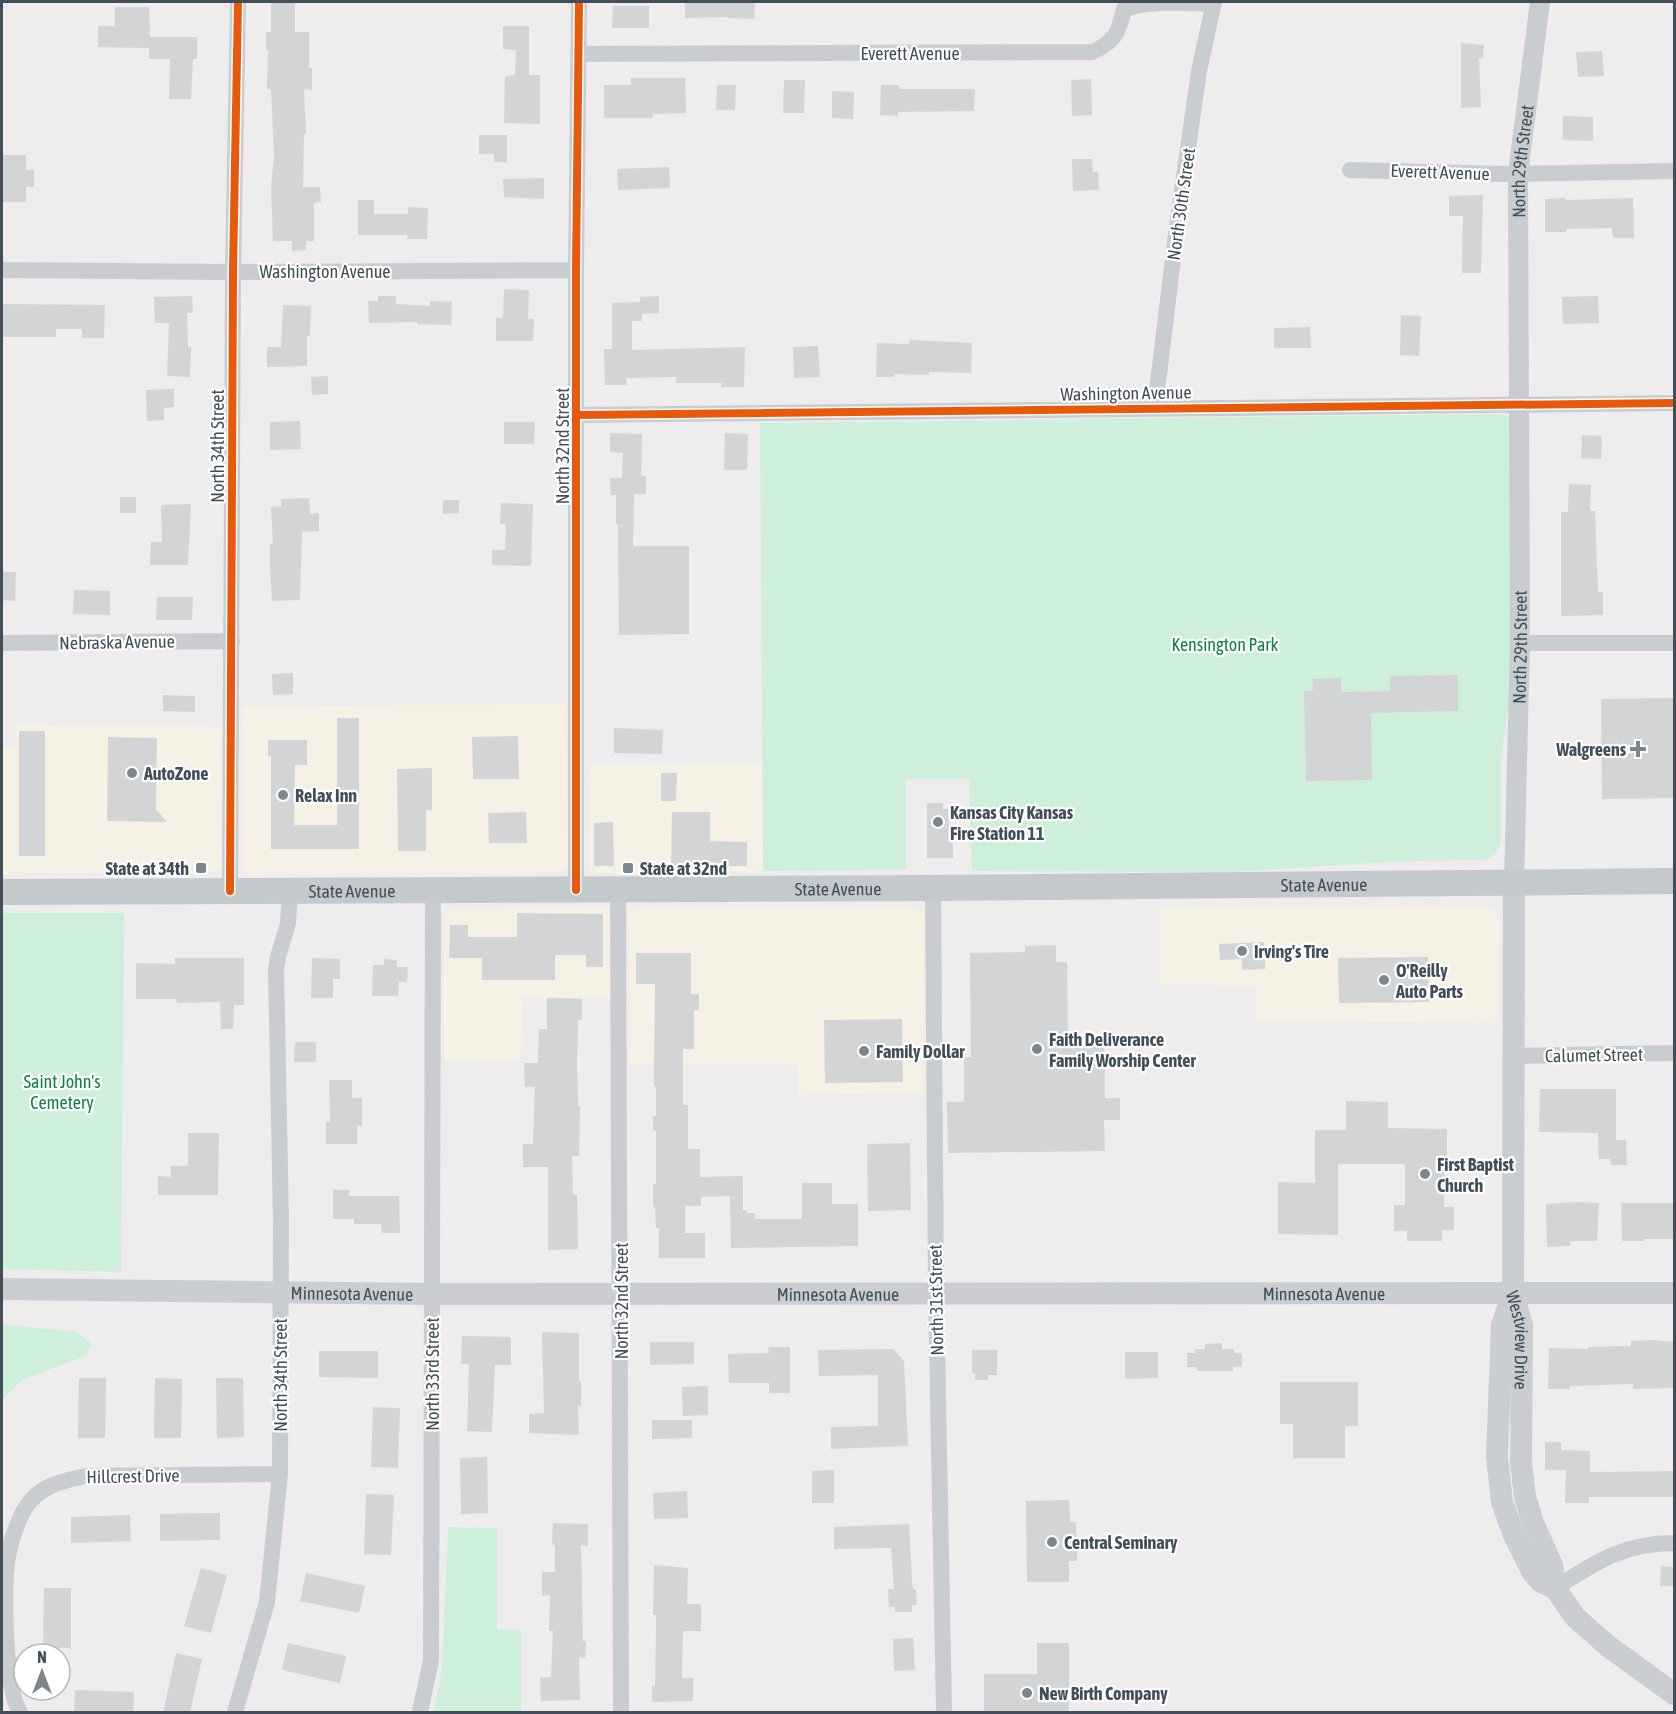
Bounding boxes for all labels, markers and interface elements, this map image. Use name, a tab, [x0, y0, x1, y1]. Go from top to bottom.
street label: Everett Avenue	[860, 43, 960, 64]
street label: North 29th Street	[1507, 104, 1537, 218]
street label: North 30th Street	[1163, 146, 1199, 262]
street label: Everett Avenue	[1390, 160, 1490, 184]
street label: Washington Avenue	[259, 261, 391, 282]
street label: Washington Avenue	[1060, 381, 1192, 405]
street label: North 32nd Street	[552, 388, 573, 504]
street label: North 34th Street	[207, 389, 228, 503]
street label: North 29th Street	[1508, 590, 1531, 704]
street label: Nebraska Avenue	[59, 630, 175, 654]
park label: Kensington Park	[1171, 634, 1279, 655]
place label: Walgreens	[1555, 739, 1627, 760]
marker: Walgreens	[1631, 742, 1645, 756]
place label: AutoZone	[143, 763, 208, 784]
marker: AutoZone	[125, 766, 139, 780]
place label: Relax Inn	[295, 785, 357, 806]
marker: Relax Inn	[276, 788, 290, 802]
place label: Kansas City Kansas Fire Station 11	[950, 802, 1074, 844]
marker: Kansas City Kansas Fire Station 11	[931, 815, 945, 829]
place label: State at 34th	[105, 858, 189, 879]
place label: State at 32nd	[640, 858, 727, 879]
marker: State at 34th	[194, 861, 208, 875]
marker: State at 32nd	[621, 861, 635, 875]
street label: State Avenue	[1281, 873, 1367, 895]
street label: State Avenue	[795, 878, 881, 899]
street label: State Avenue	[309, 880, 395, 901]
place label: Irving's Tire	[1254, 941, 1329, 962]
marker: Irving's Tire	[1235, 944, 1249, 958]
place label: O'Reilly Auto Parts	[1395, 960, 1464, 1002]
marker: O'Reilly Auto Parts	[1377, 973, 1391, 987]
place label: Faith Deliverance Family Worship Center	[1049, 1029, 1197, 1071]
place label: Family Dollar	[876, 1041, 965, 1062]
marker: Faith Deliverance Family Worship Center	[1030, 1042, 1044, 1056]
marker: Family Dollar	[857, 1044, 871, 1058]
street label: Calumet Street	[1545, 1044, 1643, 1066]
park label: Saint John's Cemetery	[23, 1071, 101, 1113]
place label: First Baptist Church	[1437, 1154, 1515, 1196]
marker: First Baptist Church	[1418, 1167, 1432, 1181]
street label: North 32nd Street	[611, 1243, 632, 1359]
street label: North 31st Street	[925, 1244, 947, 1356]
street label: Minnesota Avenue	[291, 1282, 413, 1304]
street label: Minnesota Avenue	[777, 1283, 899, 1304]
street label: Minnesota Avenue	[1263, 1283, 1385, 1304]
street label: Westview Drive	[1502, 1288, 1533, 1390]
street label: North 33rd Street	[422, 1317, 443, 1431]
street label: North 34th Street	[270, 1318, 291, 1432]
street label: Hillcrest Drive	[86, 1465, 180, 1487]
place label: Central Seminary	[1064, 1532, 1178, 1553]
marker: Central Seminary	[1045, 1535, 1059, 1549]
north arrow	[12, 1642, 72, 1702]
text: N	[37, 1648, 47, 1666]
place label: New Birth Company	[1039, 1683, 1168, 1704]
marker: New Birth Company	[1020, 1686, 1034, 1700]

